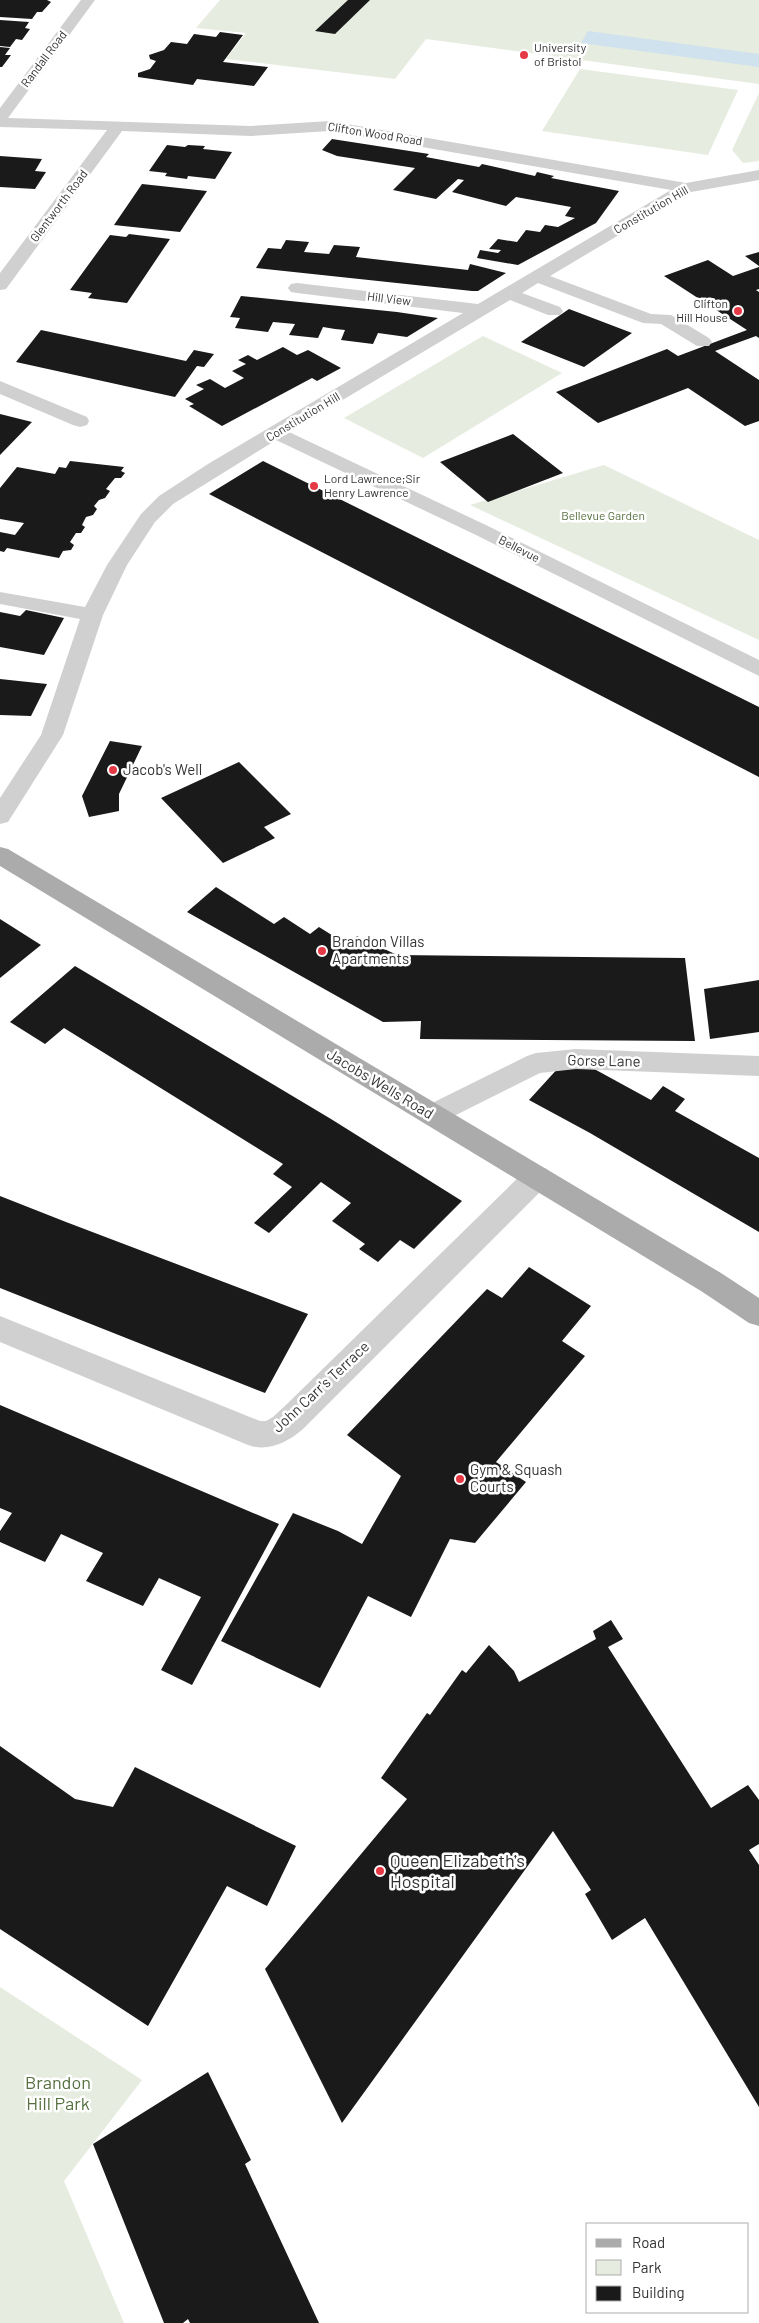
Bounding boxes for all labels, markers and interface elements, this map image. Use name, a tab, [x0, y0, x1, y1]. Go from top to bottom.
street label: Randall Road	[17, 27, 69, 89]
place label: University of Bristol	[534, 40, 587, 68]
marker: University of Bristol	[518, 49, 530, 61]
street label: Clifton Wood Road	[327, 119, 423, 147]
street label: Glentworth Road	[27, 167, 90, 244]
street label: Constitution Hill	[611, 182, 690, 236]
street label: Hill View	[367, 288, 412, 308]
place label: Clifton Hill House	[676, 296, 728, 324]
marker: Clifton Hill House	[732, 305, 744, 317]
street label: Constitution Hill	[263, 389, 342, 444]
place label: Lord Lawrence;Sir Henry Lawrence	[324, 471, 421, 499]
marker: Lord Lawrence;Sir Henry Lawrence	[308, 480, 320, 492]
park label: Bellevue Garden	[561, 508, 645, 522]
street label: Bellevue	[497, 532, 542, 564]
place label: Jacob's Well	[123, 760, 202, 778]
marker: Jacob's Well	[107, 764, 119, 776]
place label: Brandon Villas Apartments	[332, 932, 424, 967]
marker: Brandon Villas Apartments	[316, 945, 328, 957]
street label: Jacobs Wells Road	[324, 1044, 437, 1122]
street label: Gorse Lane	[567, 1050, 641, 1070]
street label: John Carr's Terrace	[268, 1337, 372, 1436]
place label: Gym & Squash Courts	[470, 1460, 562, 1495]
marker: Gym & Squash Courts	[454, 1473, 466, 1485]
place label: Queen Elizabeth's Hospital	[390, 1849, 525, 1892]
marker: Queen Elizabeth's Hospital	[374, 1865, 386, 1877]
park label: Brandon Hill Park	[25, 2071, 91, 2114]
legend	[586, 2223, 749, 2313]
text: Road	[632, 2233, 665, 2251]
text: Park	[632, 2258, 662, 2276]
text: Building	[632, 2283, 685, 2301]

